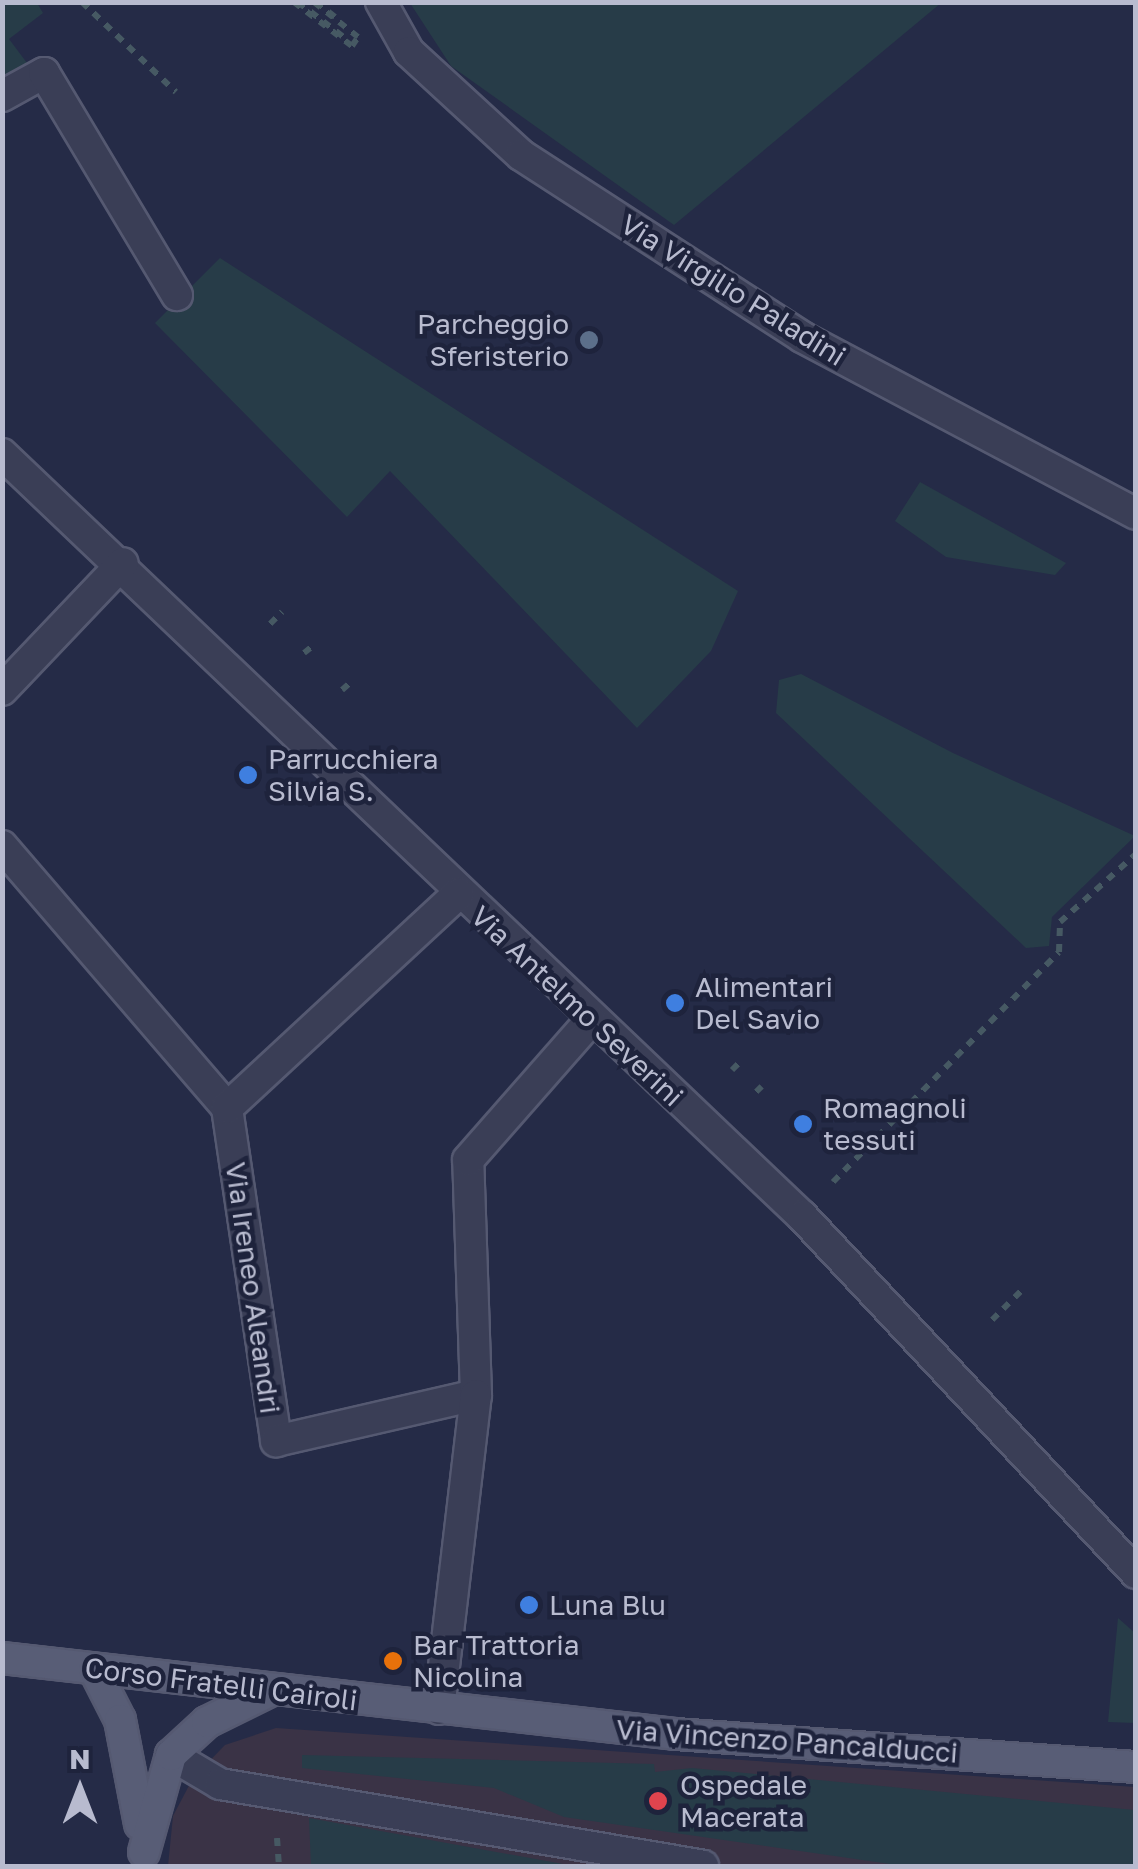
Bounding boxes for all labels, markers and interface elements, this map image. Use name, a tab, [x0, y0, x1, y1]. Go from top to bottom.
street label: Via Virgilio Paladini	[614, 207, 852, 373]
place label: Parcheggio Sferisterio	[417, 307, 569, 373]
marker: Parcheggio Sferisterio	[578, 329, 600, 351]
place label: Parrucchiera Silvia S.	[268, 742, 439, 808]
marker: Parrucchiera Silvia S.	[237, 764, 259, 786]
street label: Via Antelmo Severini	[464, 899, 690, 1113]
place label: Alimentari Del Savio	[695, 970, 833, 1036]
marker: Alimentari Del Savio	[664, 992, 686, 1014]
place label: Romagnoli tessuti	[823, 1091, 967, 1157]
marker: Romagnoli tessuti	[792, 1113, 814, 1135]
street label: Via Ireneo Aleandri	[219, 1160, 287, 1416]
place label: Luna Blu	[549, 1588, 666, 1622]
marker: Luna Blu	[518, 1594, 540, 1616]
place label: Bar Trattoria Nicolina	[413, 1628, 580, 1694]
marker: Bar Trattoria Nicolina	[382, 1650, 404, 1672]
street label: Corso Fratelli Cairoli	[83, 1651, 359, 1717]
street label: Via Vincenzo Pancalducci	[615, 1712, 959, 1770]
north arrow	[30, 1739, 130, 1839]
text: N	[69, 1742, 91, 1775]
place label: Ospedale Macerata	[680, 1768, 807, 1834]
marker: Ospedale Macerata	[645, 1788, 671, 1814]

